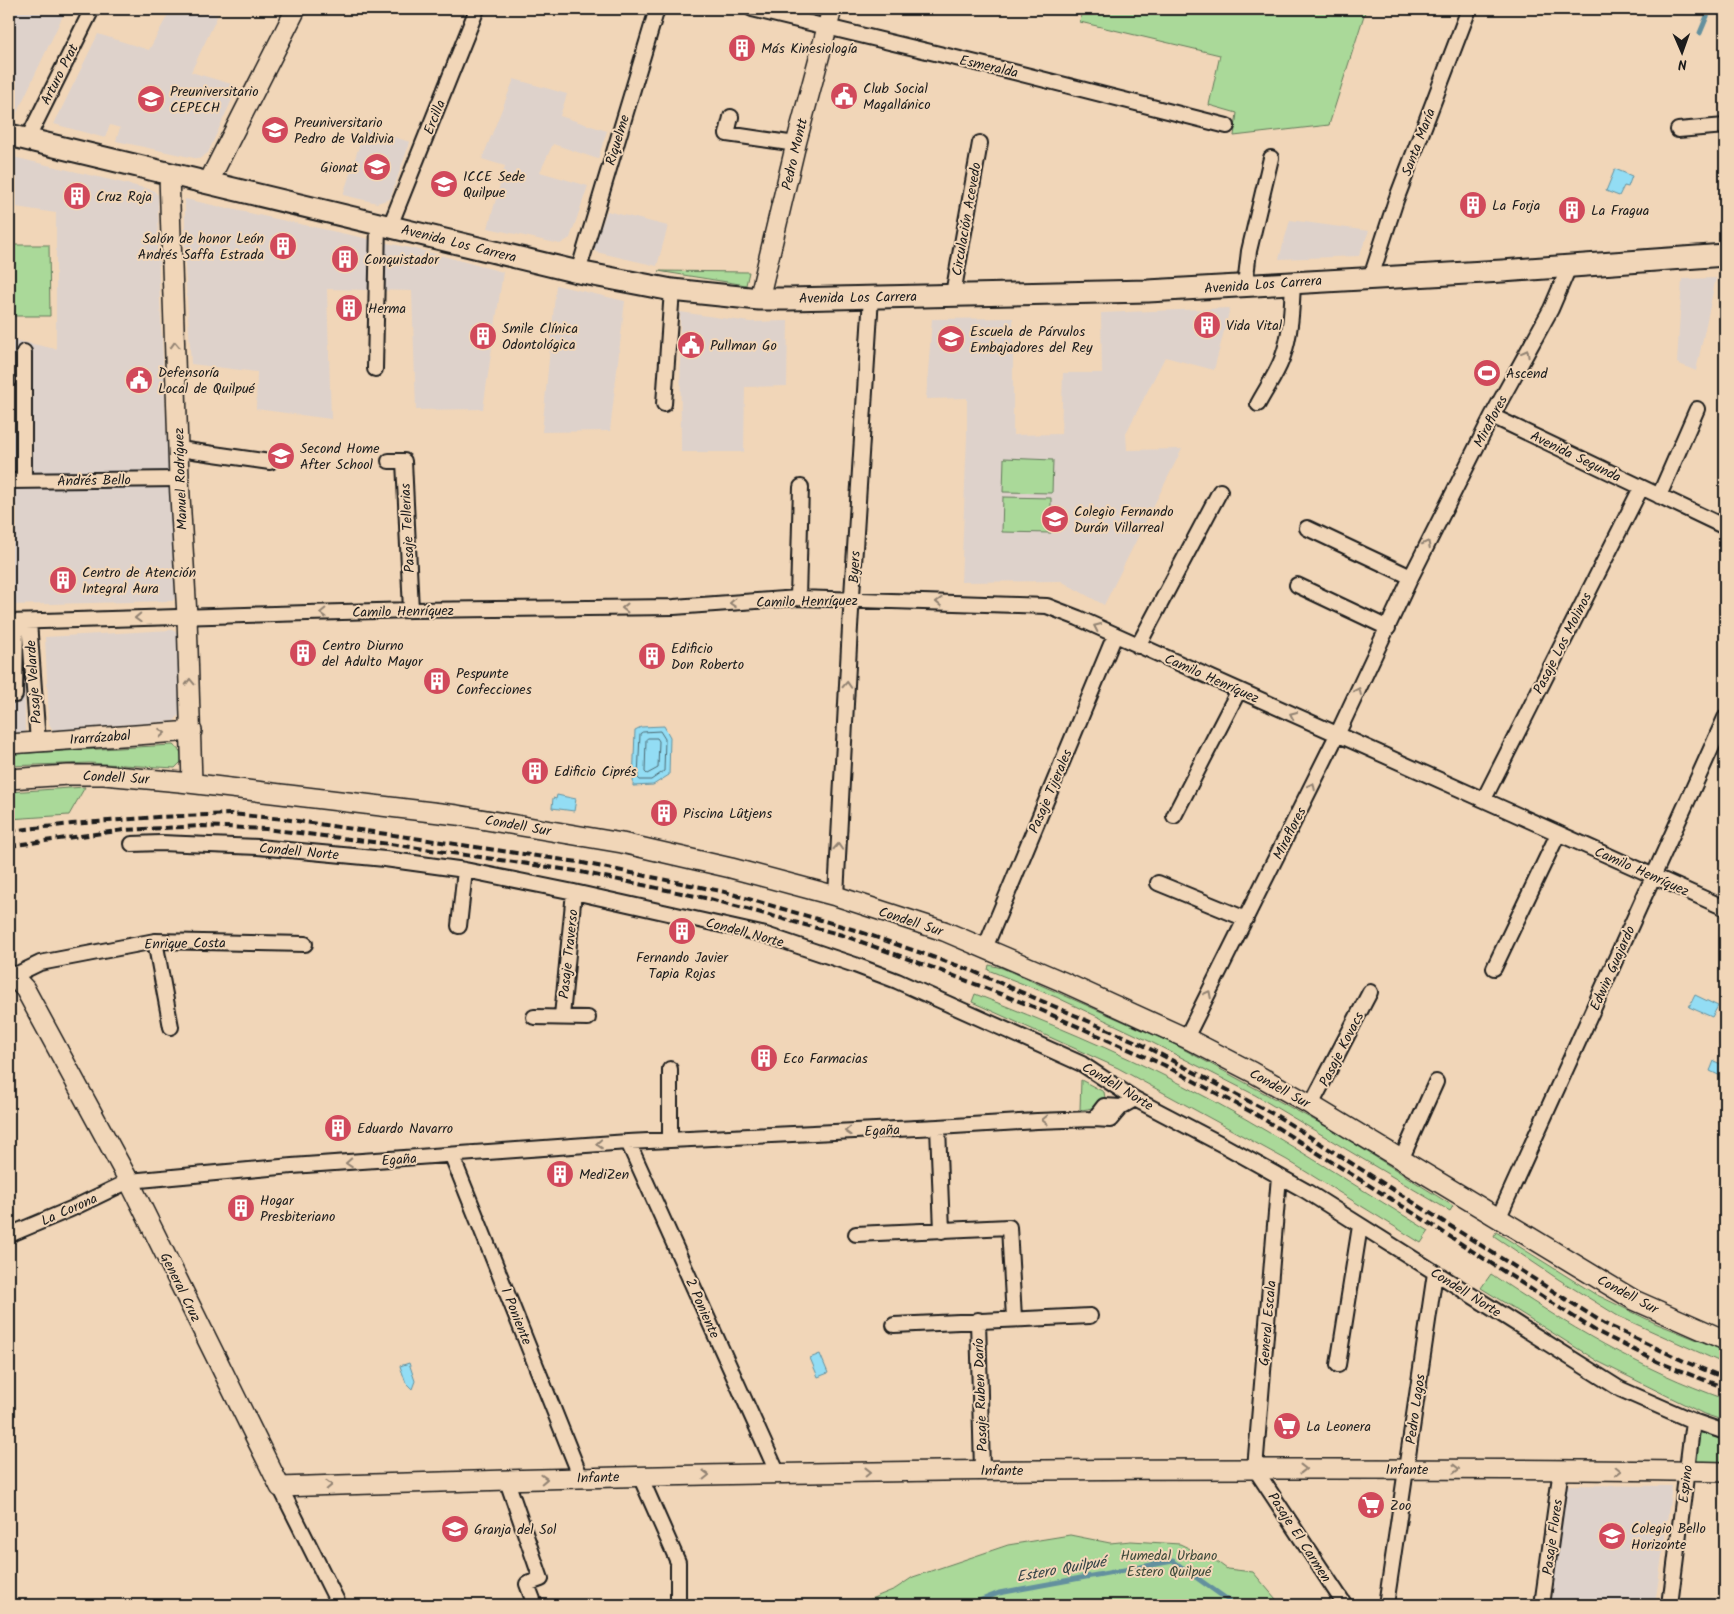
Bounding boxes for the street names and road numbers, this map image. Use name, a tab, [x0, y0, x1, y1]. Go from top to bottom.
street label: Arturo Prat	[35, 39, 85, 109]
street label: Esmeralda	[957, 50, 1020, 84]
street label: Ercilla	[418, 97, 452, 138]
street label: Santa María	[1396, 105, 1442, 180]
street label: Riquelme	[600, 112, 636, 168]
street label: Pedro Montt	[776, 116, 814, 192]
street label: Circulación Acevedo	[946, 161, 988, 278]
street label: Avenida Los Carrera	[399, 219, 519, 269]
street label: Avenida Los Carrera	[1203, 270, 1323, 300]
street label: Avenida Los Carrera	[799, 286, 917, 310]
street label: Miraflores	[1468, 391, 1514, 452]
street label: Avenida Segunda	[1526, 425, 1625, 488]
street label: Manuel Rodríguez	[168, 427, 194, 531]
street label: Andrés Bello	[57, 469, 131, 493]
street label: Pasaje Tellerias	[395, 483, 421, 573]
street label: Byers	[843, 550, 867, 584]
street label: Pasaje Los Molinos	[1528, 589, 1598, 698]
street label: Camilo Henríquez	[756, 590, 858, 614]
street label: Camilo Henríquez	[352, 600, 454, 624]
street label: Pasaje Velarde	[20, 639, 48, 725]
street label: Camilo Henríquez	[1161, 648, 1263, 710]
street label: Irarrázabal	[69, 725, 132, 751]
street label: Pasaje Tijerales	[1023, 746, 1079, 837]
street label: Condell Sur	[82, 765, 151, 791]
street label: Miraflores	[1267, 803, 1313, 864]
street label: Condell Sur	[483, 809, 554, 843]
street label: Condell Norte	[258, 838, 340, 867]
street label: Camilo Henríquez	[1591, 841, 1693, 903]
street label: Condell Sur	[876, 901, 947, 943]
street label: Pasaje Traverso	[553, 908, 585, 1000]
street label: Condell Norte	[703, 912, 787, 954]
street label: Edwin Guajardo	[1584, 922, 1641, 1014]
street label: Enrique Costa	[144, 932, 226, 956]
street label: Pasaje Kovacs	[1314, 1008, 1370, 1091]
street label: Condell Norte	[1077, 1057, 1158, 1117]
street label: Condell Sur	[1245, 1063, 1315, 1115]
street label: Egaña	[864, 1119, 900, 1143]
street label: Egaña	[381, 1148, 418, 1172]
street label: La Corona	[38, 1188, 101, 1232]
street label: General Cruz	[154, 1249, 206, 1326]
street label: Condell Norte	[1426, 1262, 1506, 1324]
street label: Condell Sur	[1593, 1269, 1663, 1321]
street label: 2 Poniente	[679, 1275, 725, 1343]
street label: General Escala	[1253, 1279, 1283, 1367]
street label: 1 Poniente	[495, 1284, 538, 1349]
street label: Pasaje Ruben Darío	[968, 1338, 994, 1452]
street label: Pedro Lagos	[1400, 1373, 1432, 1446]
street label: Infante	[1386, 1459, 1429, 1481]
street label: Infante	[981, 1460, 1024, 1482]
street label: Espino	[1673, 1464, 1699, 1504]
street label: Infante	[576, 1466, 621, 1490]
street label: Pasaje El Carmen	[1262, 1488, 1337, 1587]
street label: Pasaje Flores	[1537, 1498, 1569, 1576]

